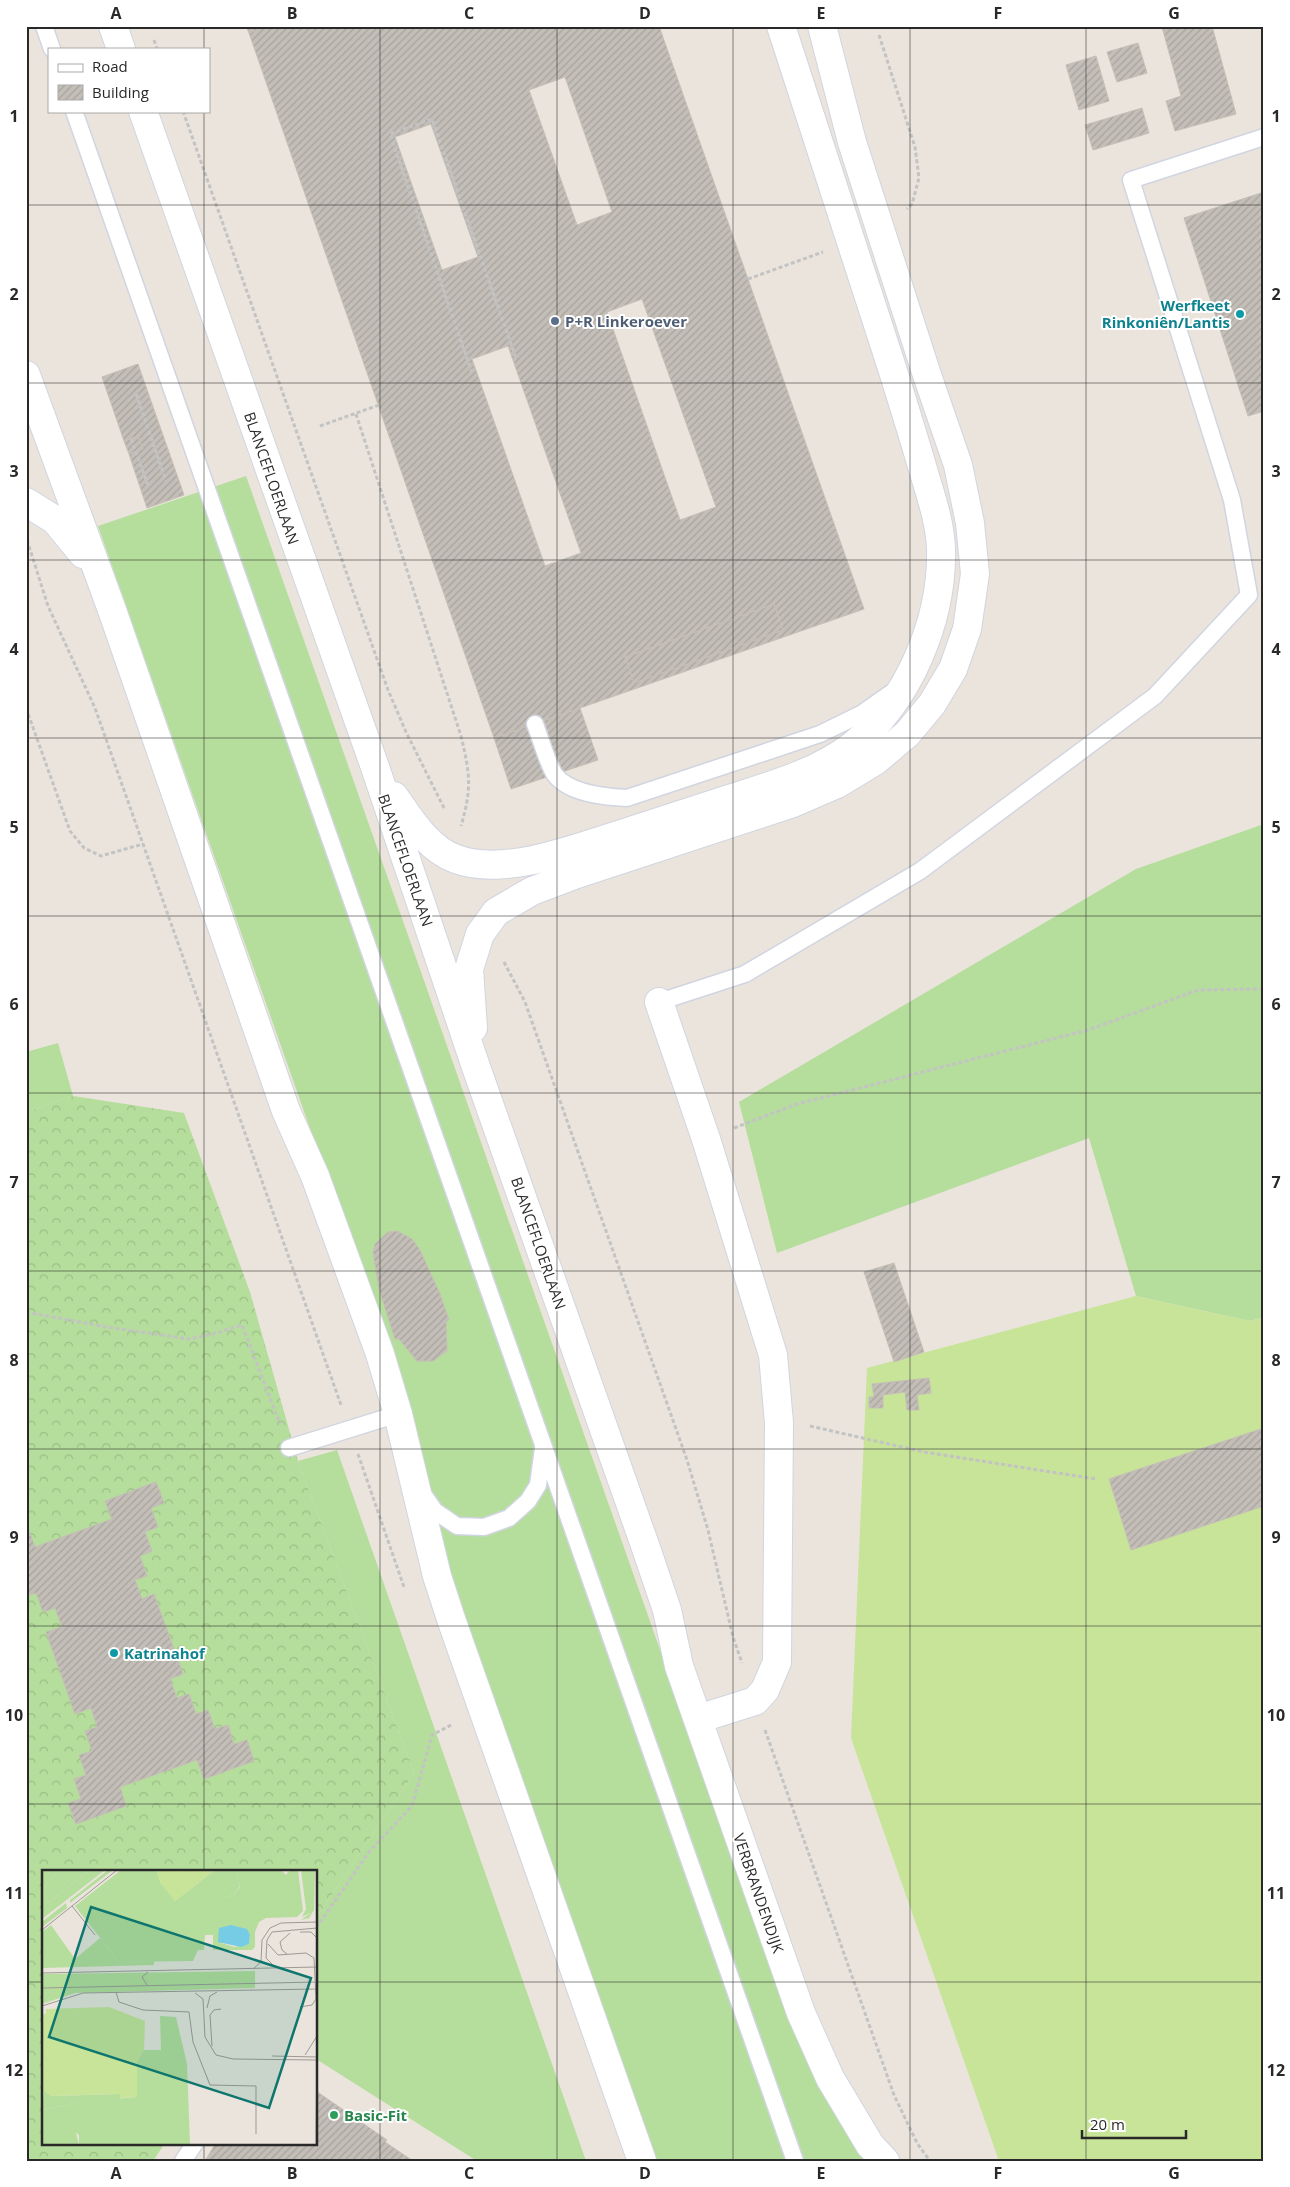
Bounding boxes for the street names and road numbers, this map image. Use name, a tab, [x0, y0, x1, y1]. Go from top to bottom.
street label: BLANCEFLOERLAAN	[240, 409, 304, 547]
street label: BLANCEFLOERLAAN	[374, 791, 438, 929]
street label: BLANCEFLOERLAAN	[507, 1174, 571, 1312]
street label: VERBRANDENDIJK	[729, 1831, 789, 1956]

